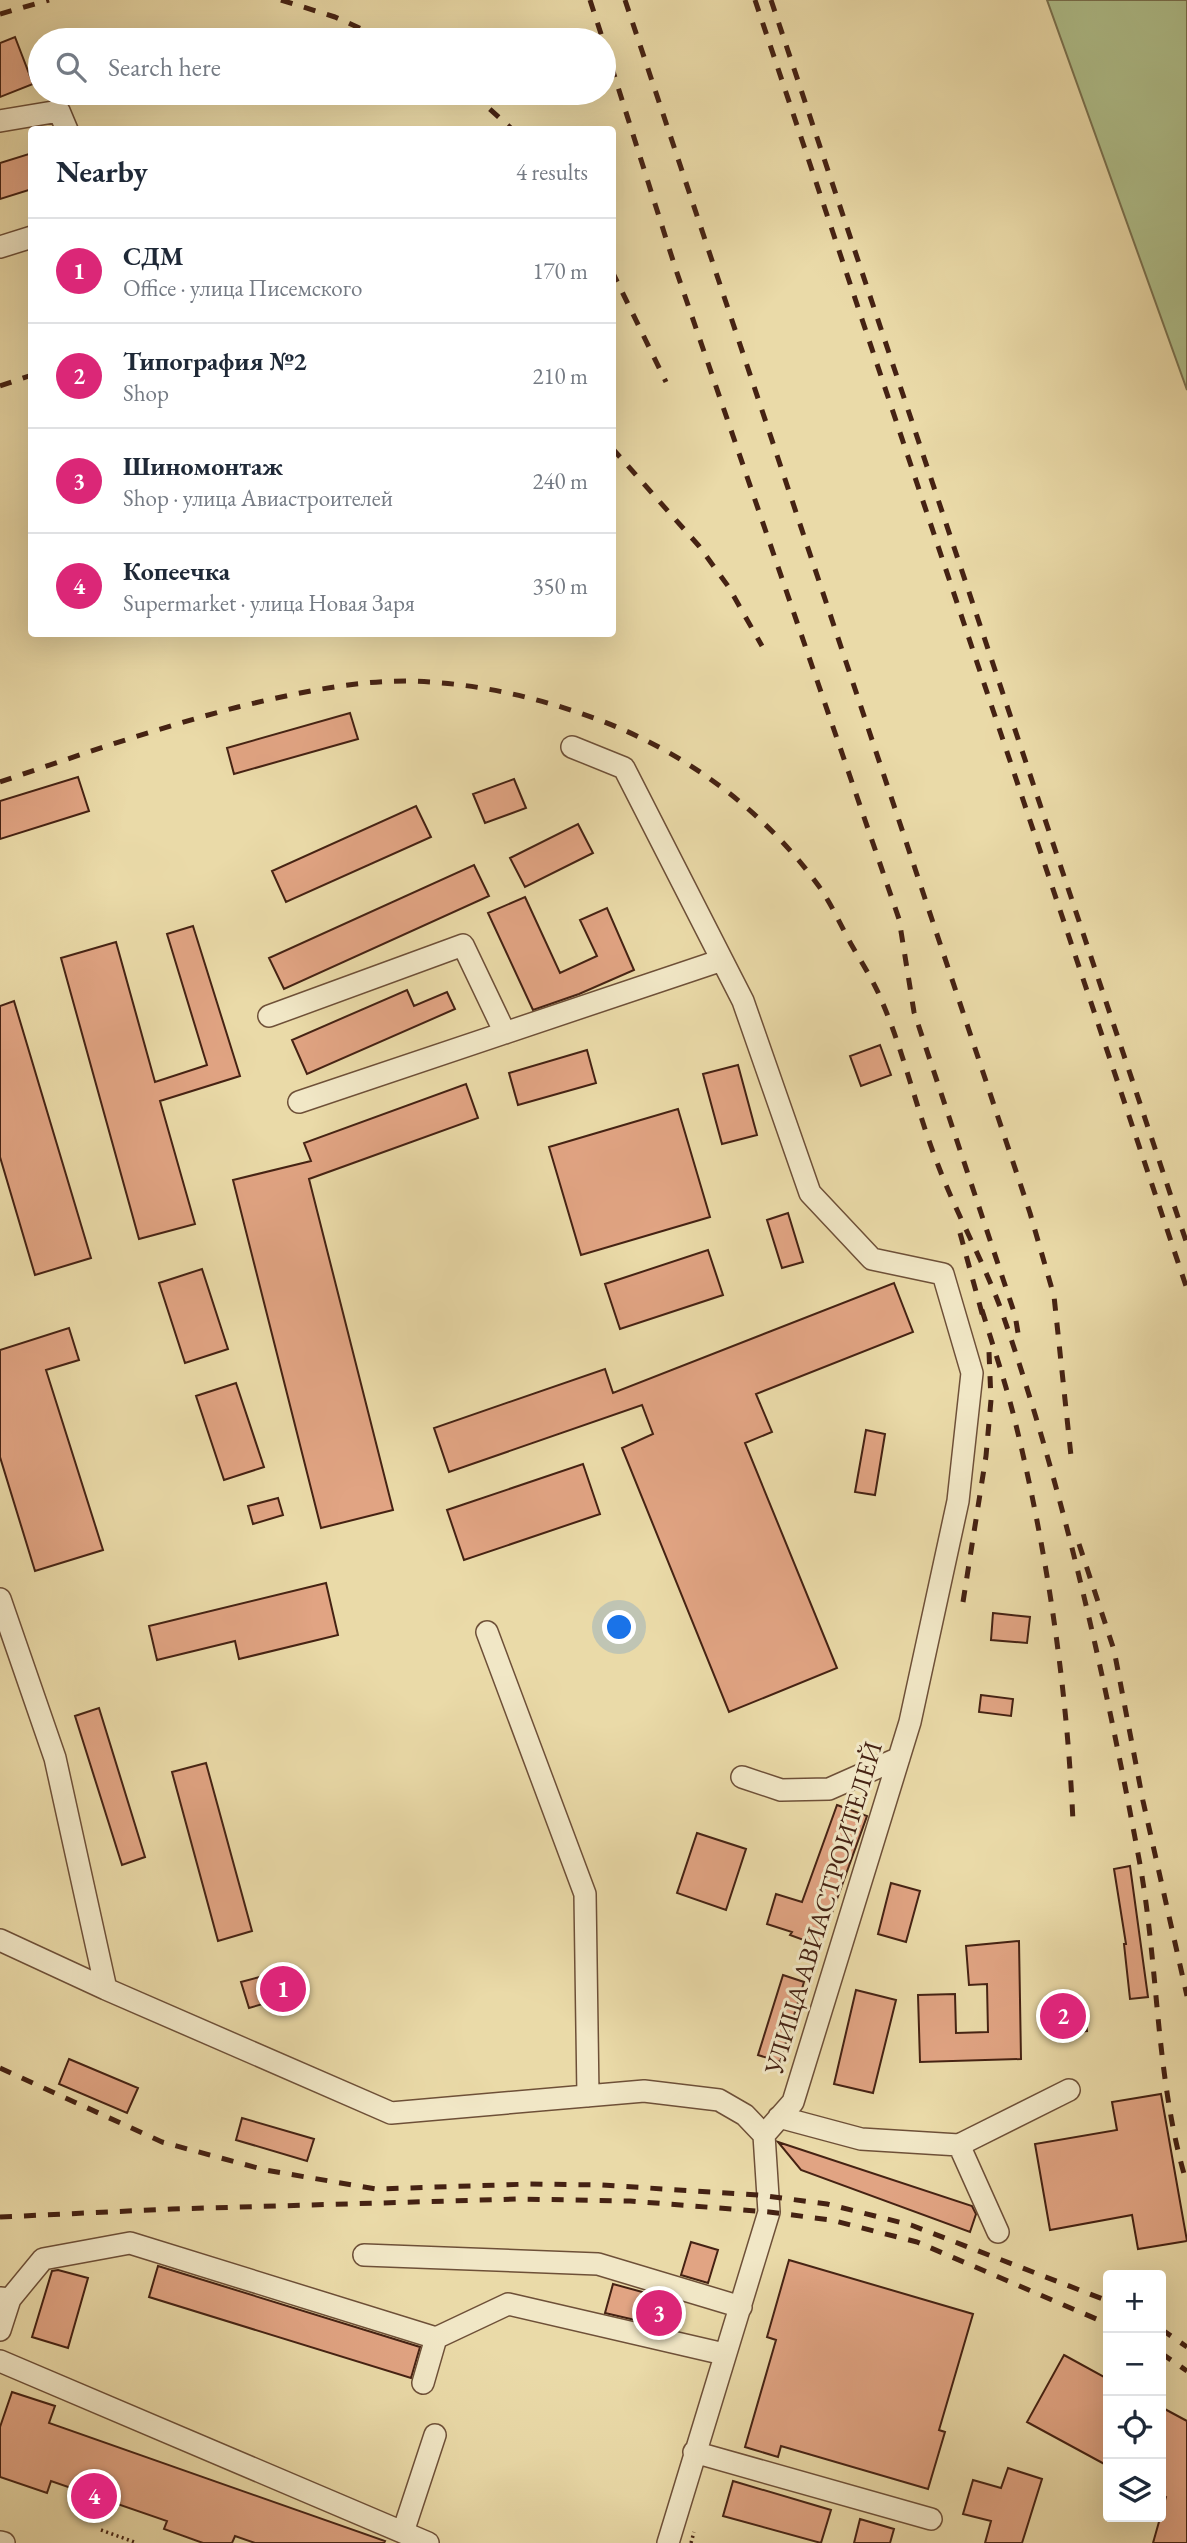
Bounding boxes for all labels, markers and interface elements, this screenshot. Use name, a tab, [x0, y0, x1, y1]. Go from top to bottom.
search box	[28, 28, 616, 105]
icon: search	[52, 48, 90, 86]
text: Search here	[108, 50, 221, 84]
text: Nearby	[56, 152, 148, 191]
text: 4 results	[516, 157, 588, 187]
text: СДМ	[123, 239, 184, 273]
text: 1	[73, 256, 85, 286]
text: 170 m	[532, 256, 588, 286]
text: Office · улица Писемского	[123, 273, 362, 303]
text: Типография №2	[123, 344, 307, 378]
text: 2	[73, 361, 85, 391]
text: 210 m	[532, 361, 588, 391]
text: Shop	[123, 378, 169, 408]
text: Шиномонтаж	[123, 449, 283, 483]
text: 3	[73, 466, 85, 496]
text: 240 m	[532, 466, 588, 496]
text: Shop · улица Авиастроителей	[123, 483, 393, 513]
text: Копеечка	[123, 554, 230, 588]
text: 4	[73, 571, 85, 601]
text: 350 m	[532, 571, 588, 601]
text: Supermarket · улица Новая Заря	[123, 588, 415, 618]
your location	[602, 1610, 636, 1644]
street label: УЛИЦА АВИАСТРОИТЕЛЕЙ	[756, 1738, 890, 2079]
pin: 1	[260, 1963, 306, 2015]
pin: 2	[1040, 1990, 1086, 2042]
map controls	[1103, 2270, 1166, 2522]
button: +	[1103, 2270, 1166, 2333]
pin: 3	[636, 2287, 682, 2339]
button: −	[1103, 2333, 1166, 2396]
button: locate	[1103, 2396, 1166, 2459]
button: layers	[1103, 2459, 1166, 2522]
pin: 4	[71, 2470, 117, 2522]

